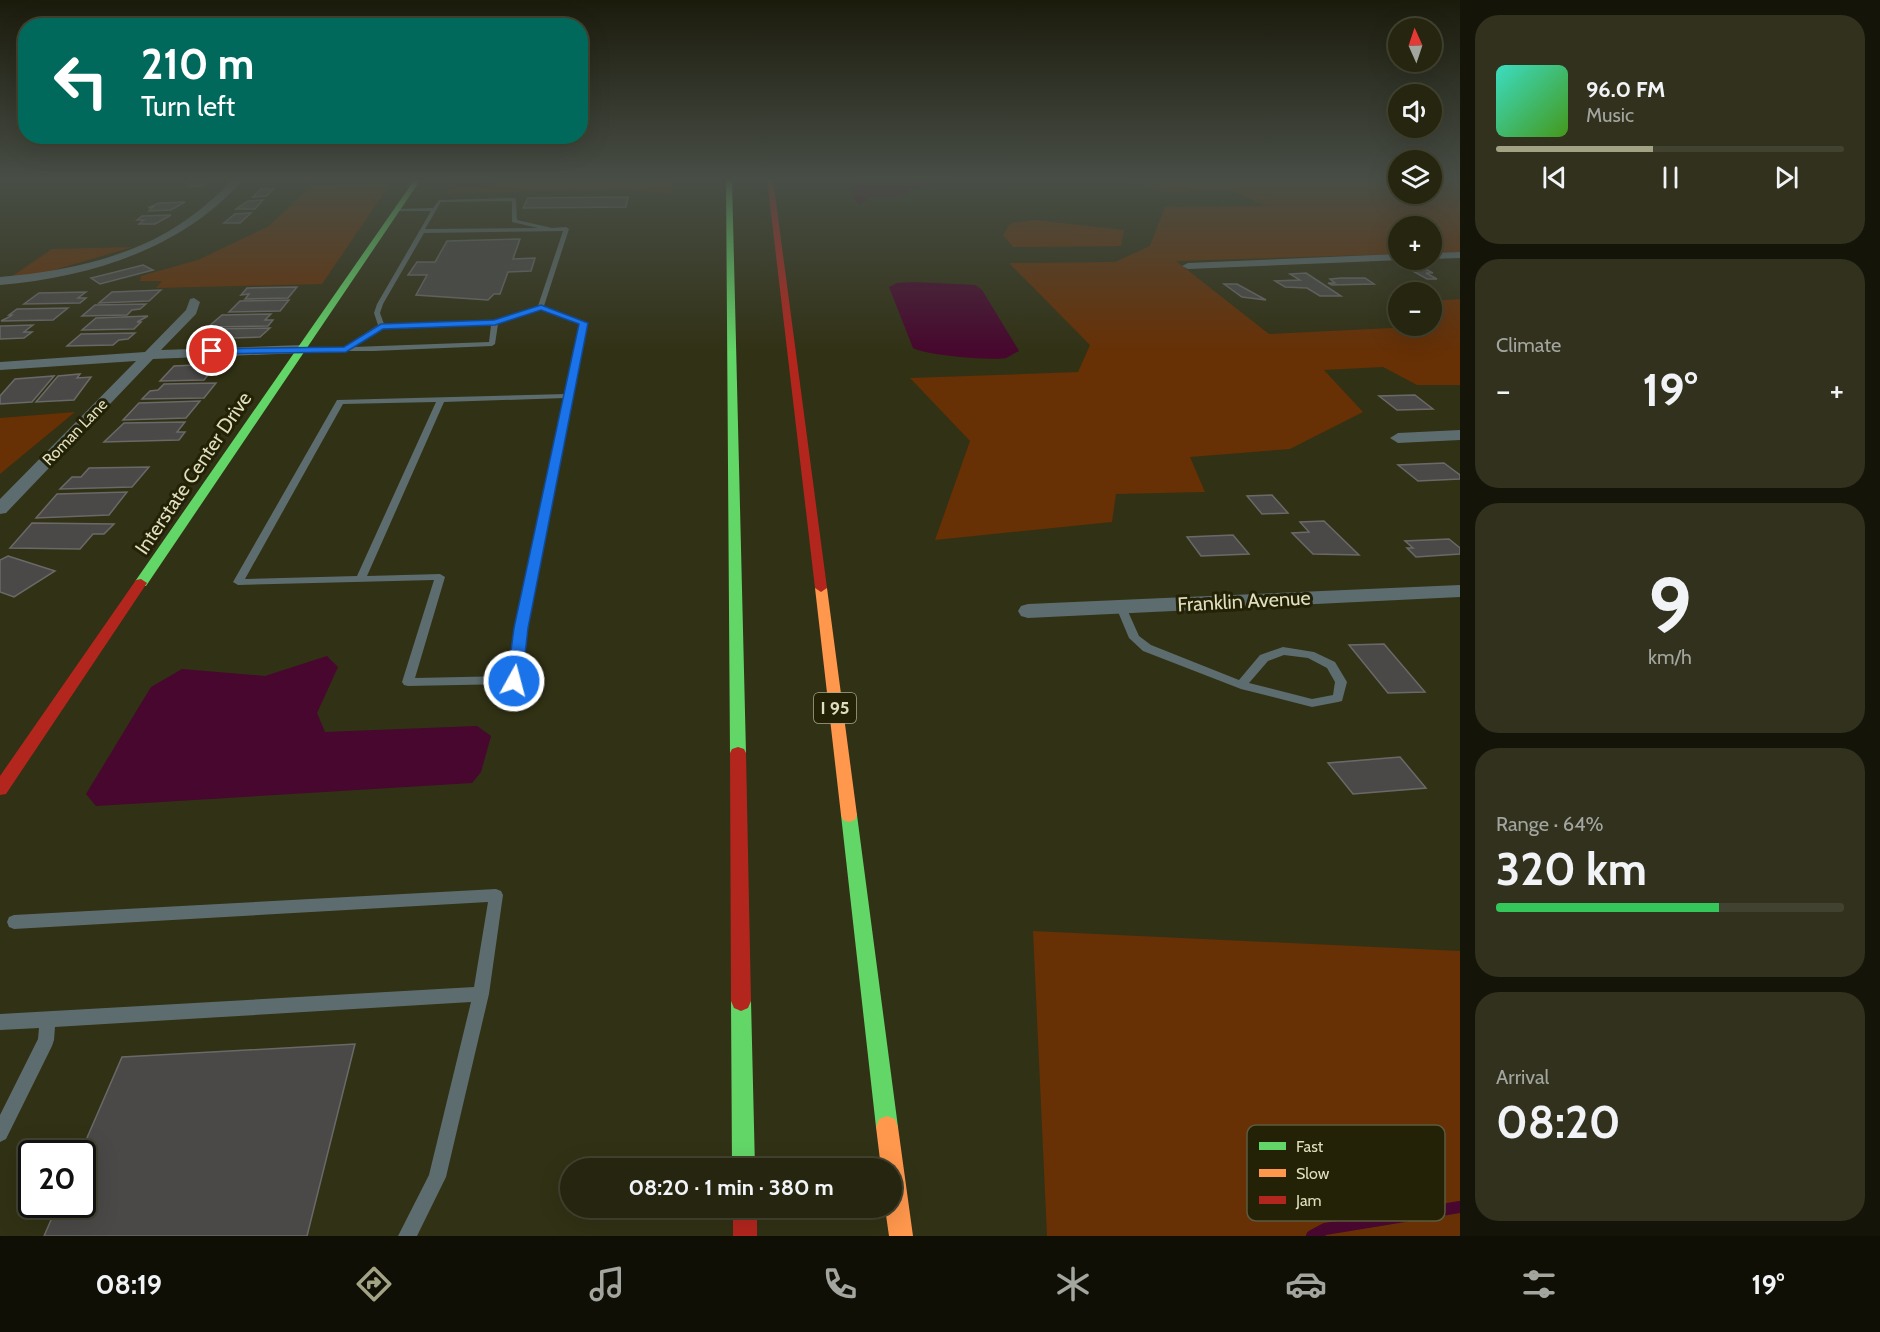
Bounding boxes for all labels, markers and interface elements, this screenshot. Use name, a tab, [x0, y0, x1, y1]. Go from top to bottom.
north arrow	[1388, 18, 1442, 72]
map controls	[1388, 18, 1442, 336]
text: 210 m	[141, 38, 254, 90]
icon: left	[42, 42, 120, 120]
text: 96.0 FM	[1586, 76, 1665, 103]
button: sound	[1388, 84, 1442, 138]
text: Turn left	[141, 90, 235, 123]
text: Music	[1586, 103, 1634, 127]
button: layers	[1388, 150, 1442, 204]
icon: previous	[1538, 161, 1571, 194]
icon: pause	[1654, 161, 1687, 194]
icon: next	[1770, 161, 1803, 194]
button: +	[1388, 216, 1442, 270]
button: −	[1388, 282, 1442, 336]
pin	[186, 325, 237, 376]
text: Climate	[1496, 333, 1561, 357]
icon: arrive	[195, 334, 228, 367]
text: 19°	[1643, 363, 1697, 417]
text: −	[1496, 370, 1511, 410]
text: +	[1829, 370, 1844, 410]
street label: Interstate Center Drive	[130, 387, 256, 559]
street label: Roman Lane	[39, 395, 111, 469]
text: 9	[1648, 558, 1692, 653]
street label: Franklin Avenue	[1177, 586, 1311, 616]
text: km/h	[1648, 645, 1692, 669]
position arrow	[482, 649, 546, 713]
road number: I 95	[814, 693, 856, 723]
text: Range · 64%	[1496, 812, 1604, 836]
text: 320 km	[1496, 842, 1647, 896]
text: Arrival	[1496, 1065, 1549, 1089]
text: 08:20	[1496, 1095, 1621, 1149]
legend	[1247, 1125, 1445, 1221]
text: Fast	[1296, 1137, 1324, 1156]
speed limit sign: 20	[18, 1140, 96, 1218]
text: Slow	[1296, 1164, 1330, 1183]
text: 08:20 · 1 min · 380 m	[628, 1174, 834, 1201]
text: Jam	[1295, 1191, 1322, 1210]
icon: directions	[353, 1263, 395, 1305]
icon: music	[586, 1263, 628, 1305]
icon: phone	[819, 1263, 861, 1305]
icon: climate	[1052, 1263, 1094, 1305]
icon: car	[1285, 1263, 1327, 1305]
icon: filters	[1518, 1263, 1560, 1305]
text: 08:19	[96, 1268, 162, 1301]
text: 19°	[1751, 1268, 1784, 1301]

